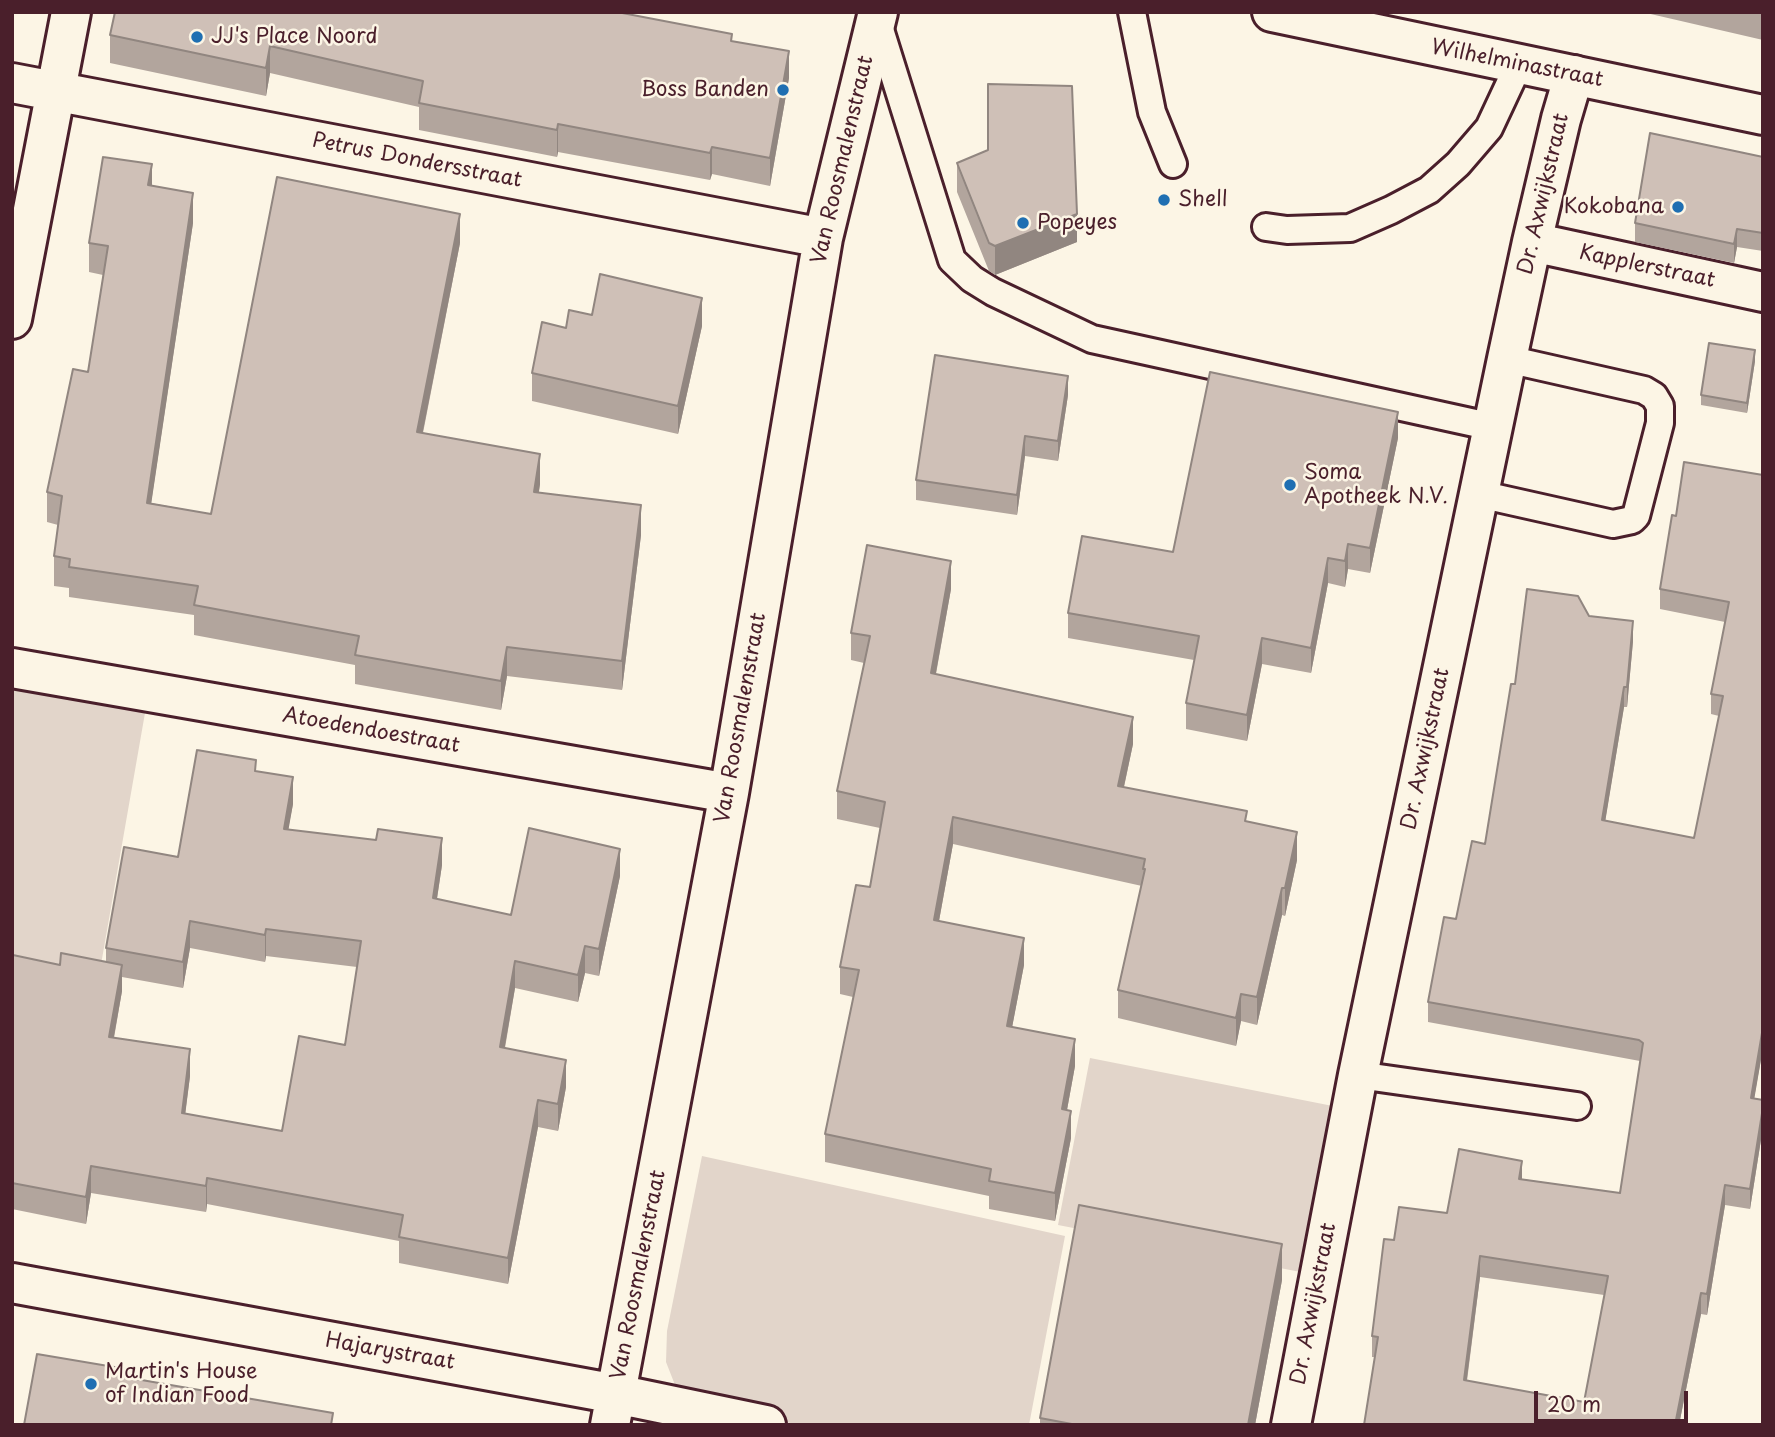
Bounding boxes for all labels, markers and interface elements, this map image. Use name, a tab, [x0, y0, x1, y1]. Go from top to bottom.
place label: JJ's Place Noord	[211, 24, 378, 50]
marker: JJ's Place Noord	[189, 29, 205, 45]
street label: Wilhelminastraat	[1429, 35, 1605, 93]
street label: Van Roosmalenstraat	[807, 53, 879, 267]
place label: Boss Banden	[641, 77, 769, 103]
marker: Boss Banden	[775, 82, 791, 98]
street label: Dr. Axwijkstraat	[1513, 111, 1575, 277]
street label: Petrus Dondersstraat	[310, 128, 524, 194]
place label: Shell	[1178, 187, 1227, 213]
marker: Shell	[1156, 192, 1172, 208]
place label: Kokobana	[1564, 194, 1664, 220]
marker: Kokobana	[1670, 199, 1686, 215]
place label: Popeyes	[1037, 210, 1117, 236]
marker: Popeyes	[1015, 215, 1031, 231]
street label: Kapplerstraat	[1577, 240, 1717, 294]
place label: Soma Apotheek N.V.	[1304, 460, 1448, 510]
marker: Soma Apotheek N.V.	[1282, 477, 1298, 493]
street label: Van Roosmalenstraat	[710, 611, 772, 825]
street label: Dr. Axwijkstraat	[1397, 666, 1455, 832]
street label: Atoedendoestraat	[280, 703, 462, 759]
street label: Van Roosmalenstraat	[606, 1168, 672, 1382]
street label: Dr. Axwijkstraat	[1286, 1221, 1342, 1387]
street label: Hajarystraat	[323, 1328, 457, 1376]
place label: Martin's House of Indian Food	[105, 1359, 258, 1409]
marker: Martin's House of Indian Food	[83, 1376, 99, 1392]
scale bar	[1537, 1378, 1691, 1422]
text: 20 m	[1547, 1387, 1601, 1419]

